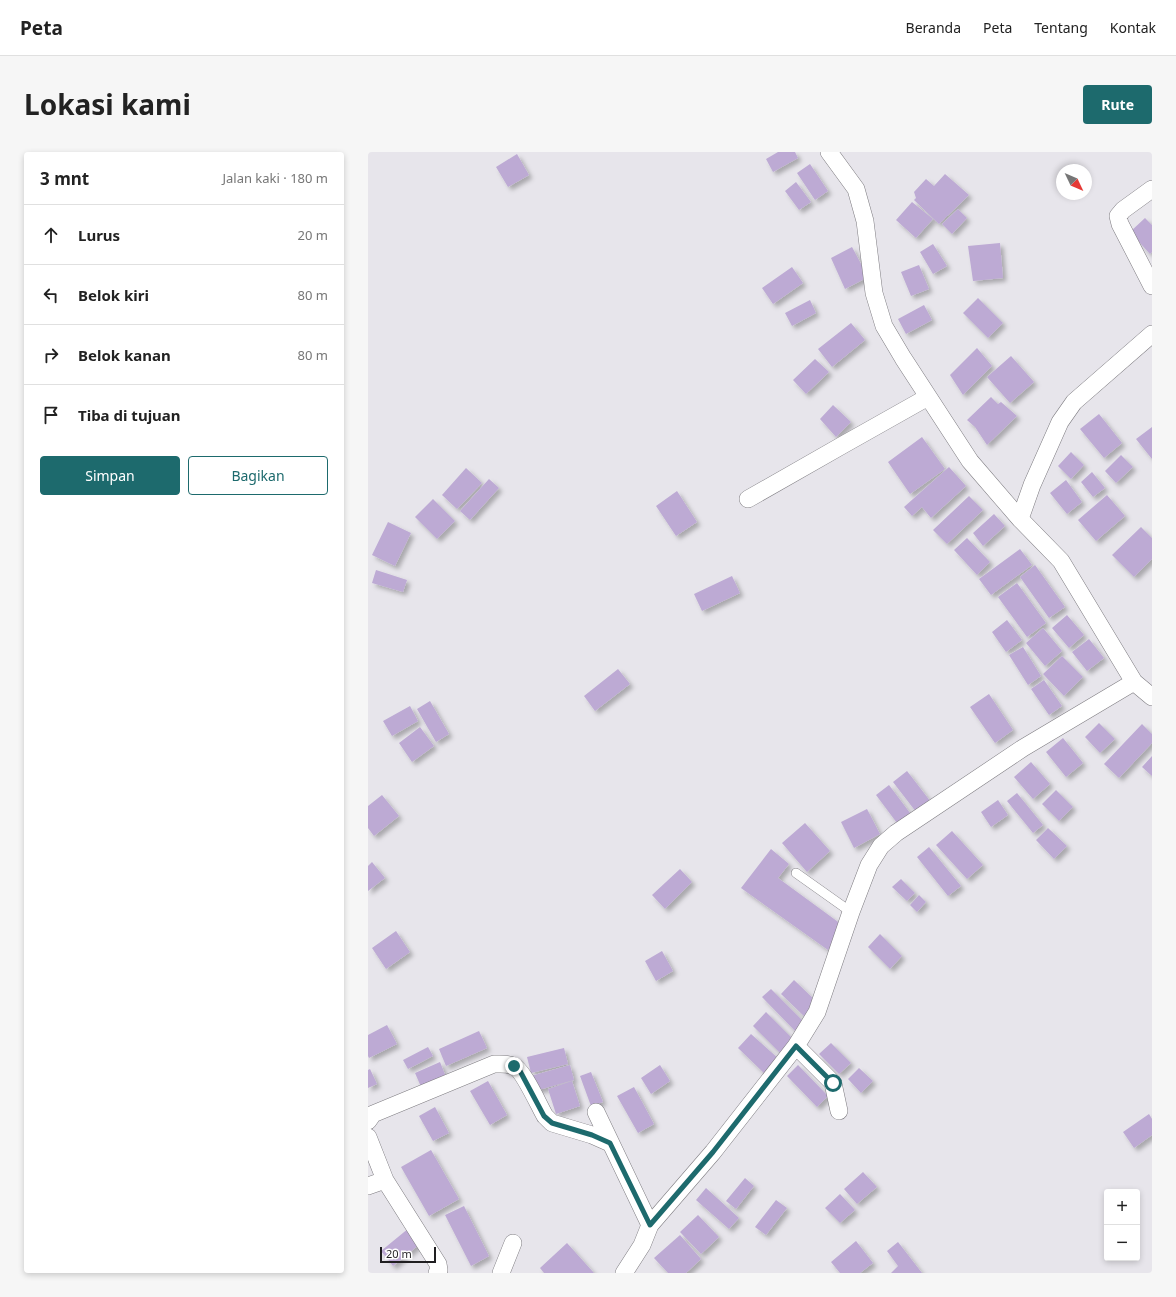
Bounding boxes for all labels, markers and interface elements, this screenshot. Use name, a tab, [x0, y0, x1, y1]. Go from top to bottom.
text: Peta	[20, 15, 63, 41]
text: Beranda	[906, 18, 961, 37]
text: Peta	[983, 18, 1012, 37]
text: Tentang	[1034, 18, 1088, 37]
text: Kontak	[1110, 18, 1156, 37]
text: Lokasi kami	[24, 85, 191, 123]
button: Rute	[1083, 85, 1152, 124]
north arrow	[1056, 164, 1092, 200]
text: 3 mnt	[40, 167, 89, 190]
text: Jalan kaki · 180 m	[222, 169, 328, 187]
icon: ahead	[40, 224, 62, 246]
text: Lurus	[78, 225, 120, 245]
text: 20 m	[298, 226, 328, 244]
icon: left	[40, 284, 62, 306]
text: Belok kiri	[78, 285, 149, 305]
text: 80 m	[298, 286, 328, 304]
icon: right	[40, 344, 62, 366]
text: Belok kanan	[78, 345, 171, 365]
text: 80 m	[298, 346, 328, 364]
icon: arrive	[40, 404, 62, 426]
text: Tiba di tujuan	[78, 405, 181, 425]
button: Simpan	[40, 456, 180, 495]
button: Bagikan	[188, 456, 328, 495]
route end	[505, 1057, 523, 1075]
route start	[824, 1074, 842, 1092]
map controls	[1104, 1189, 1140, 1261]
button: +	[1104, 1189, 1140, 1225]
button: −	[1104, 1225, 1140, 1261]
scale bar	[380, 1245, 436, 1264]
text: 20 m	[386, 1246, 412, 1261]

